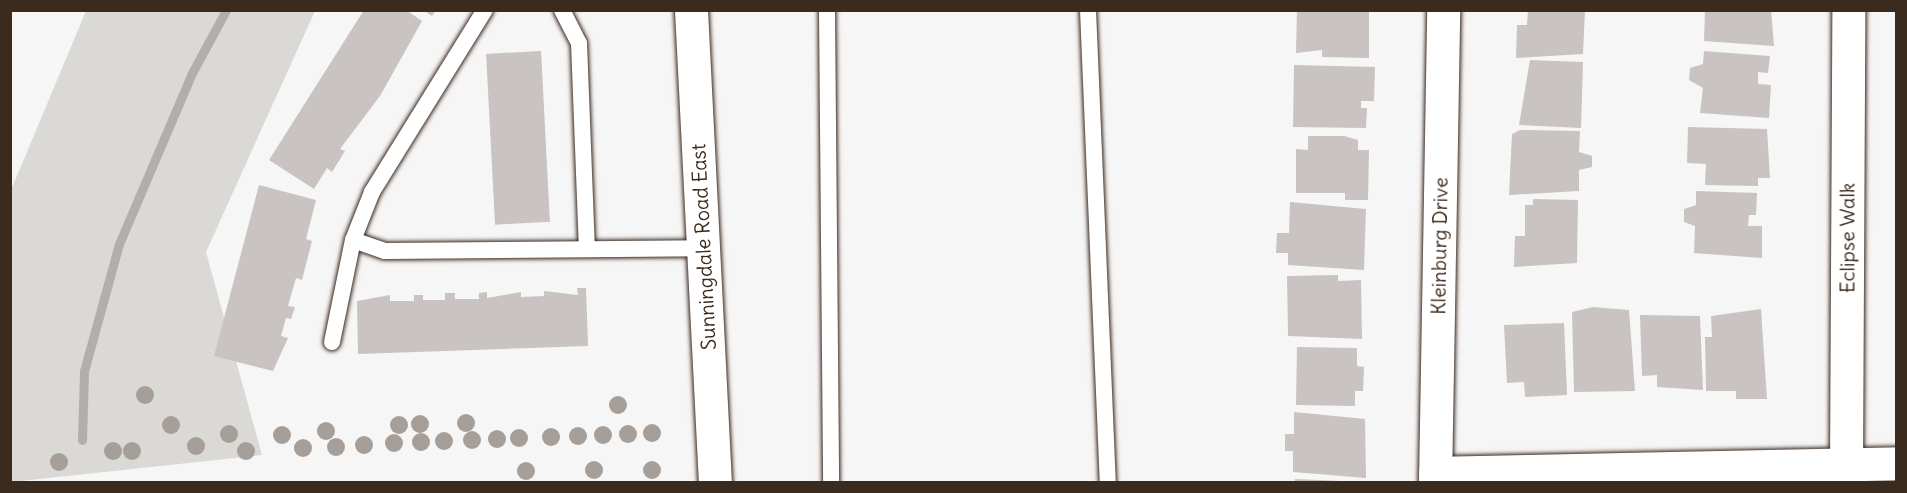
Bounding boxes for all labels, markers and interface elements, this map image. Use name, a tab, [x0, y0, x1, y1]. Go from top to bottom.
street label: Sunningdale Road East	[686, 143, 720, 351]
street label: Kleinburg Drive	[1426, 177, 1452, 315]
street label: Eclipse Walk	[1835, 183, 1859, 293]

